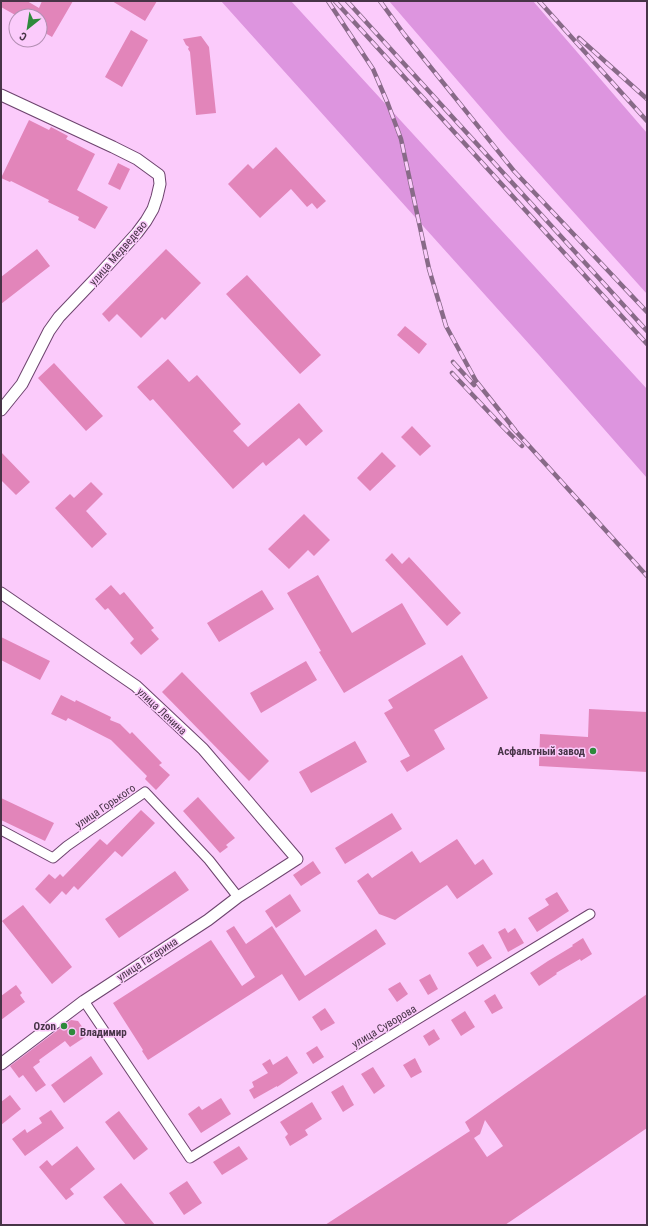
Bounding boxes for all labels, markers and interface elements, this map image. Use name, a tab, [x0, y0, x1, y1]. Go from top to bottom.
north arrow	[8, 8, 48, 48]
text: С	[17, 29, 29, 43]
street label: улица Медведево	[87, 218, 150, 288]
street label: улица Ленина	[134, 685, 189, 738]
place label: Асфальтный завод	[498, 745, 585, 758]
marker: Асфальтный завод	[588, 746, 598, 756]
street label: улица Горького	[73, 781, 138, 831]
street label: улица Гагарина	[114, 935, 180, 984]
street label: улица Суворова	[350, 1002, 419, 1051]
place label: Ozon	[34, 1020, 56, 1033]
marker: Ozon	[59, 1021, 69, 1031]
place label: Владимир	[80, 1026, 127, 1039]
marker: Владимир	[67, 1027, 77, 1037]

